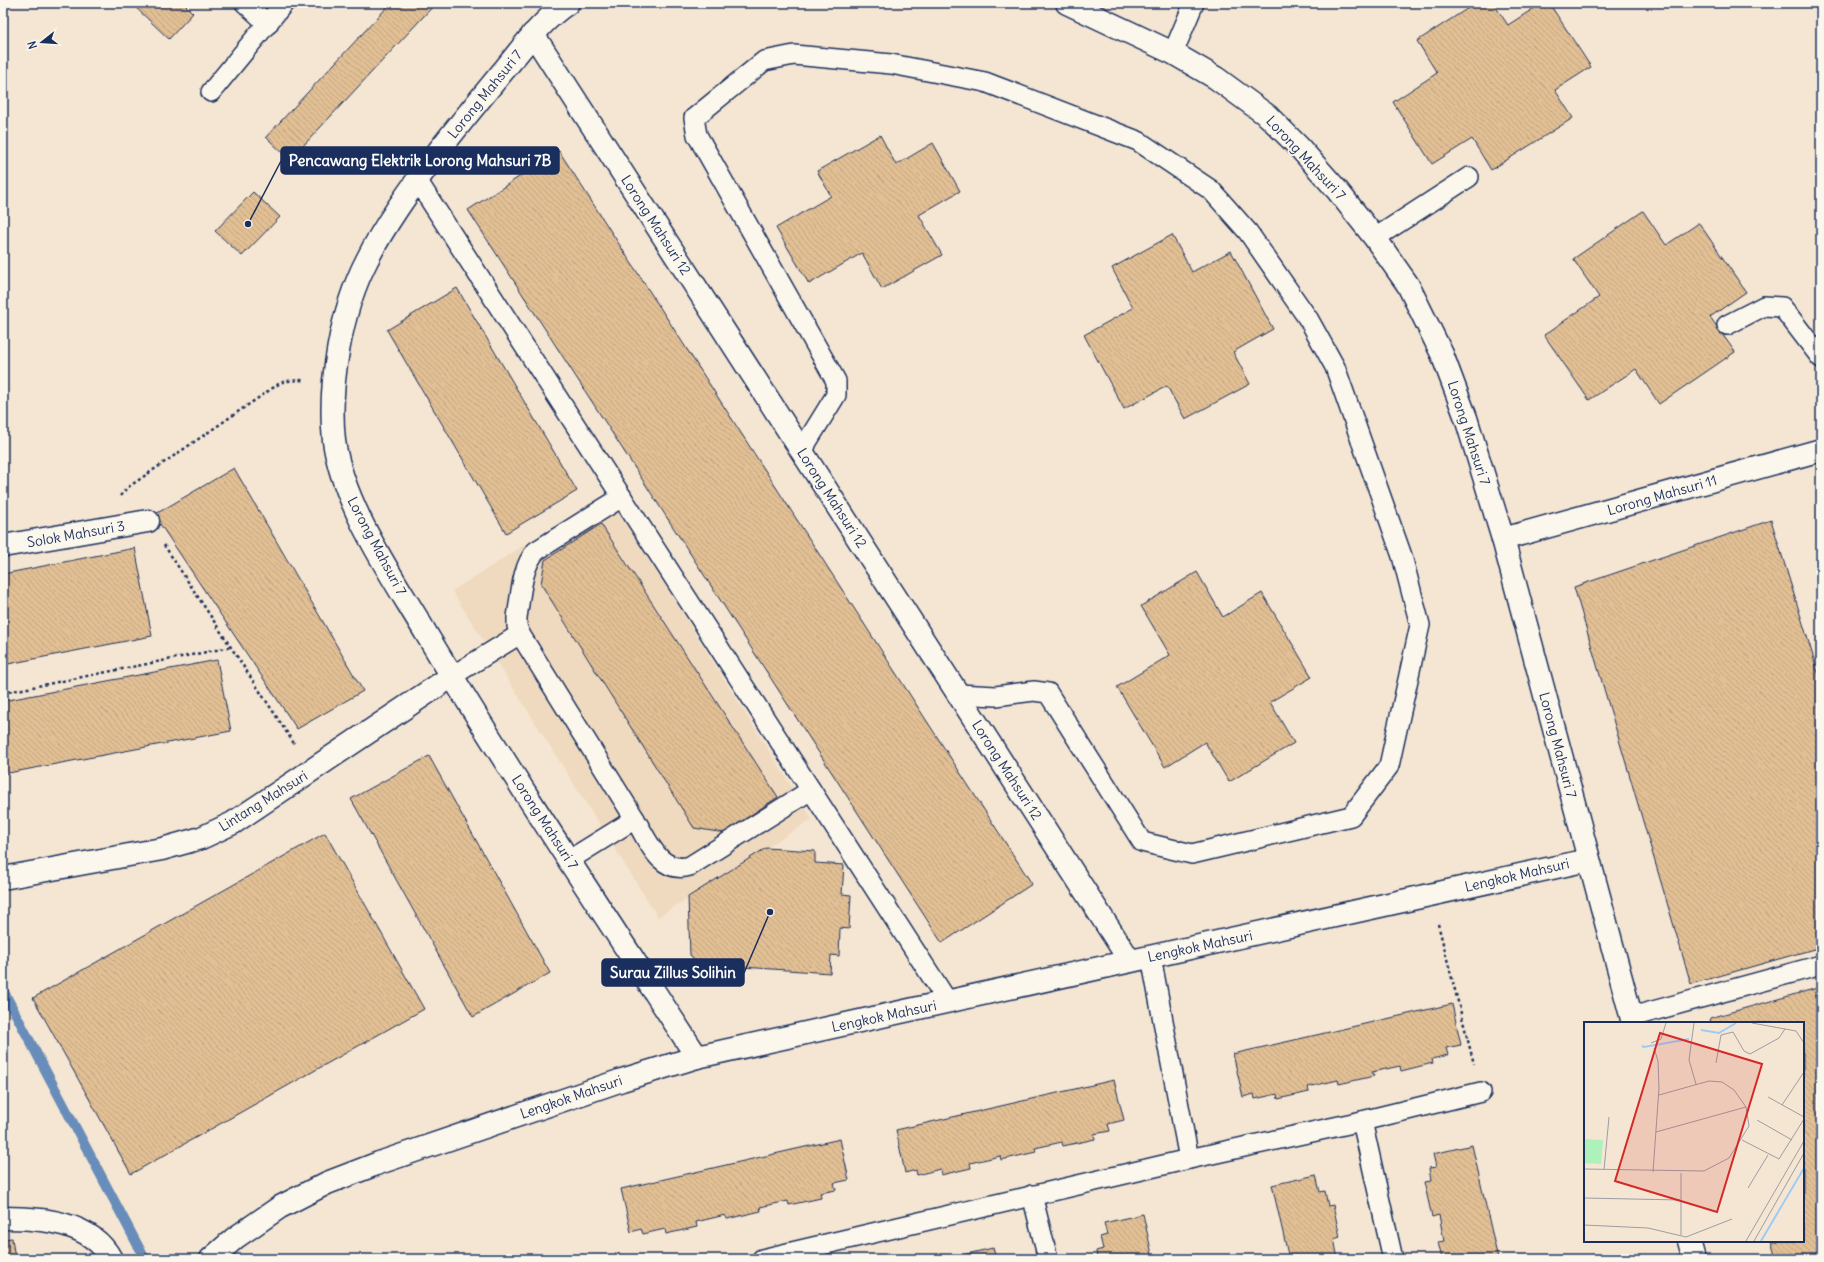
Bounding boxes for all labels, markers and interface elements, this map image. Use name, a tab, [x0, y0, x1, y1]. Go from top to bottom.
north arrow	[22, 22, 62, 62]
text: N	[25, 39, 40, 51]
street label: Lorong Mahsuri 7	[444, 46, 526, 142]
street label: Lorong Mahsuri 7	[1262, 112, 1350, 204]
callout: Pencawang Elektrik Lorong Mahsuri 7B	[281, 147, 559, 174]
text: Pencawang Elektrik Lorong Mahsuri 7B	[289, 151, 551, 171]
street label: Lorong Mahsuri 12	[617, 172, 695, 279]
street label: Lorong Mahsuri 7	[1444, 378, 1494, 488]
street label: Lorong Mahsuri 12	[793, 445, 871, 552]
street label: Lorong Mahsuri 11	[1605, 471, 1719, 519]
street label: Lorong Mahsuri 7	[343, 494, 411, 598]
street label: Solok Mahsuri 3	[26, 517, 126, 551]
street label: Lorong Mahsuri 7	[1535, 690, 1581, 800]
street label: Lorong Mahsuri 12	[968, 717, 1046, 824]
street label: Lintang Mahsuri	[215, 766, 311, 836]
street label: Lorong Mahsuri 7	[508, 771, 582, 873]
street label: Lengkok Mahsuri	[1463, 854, 1571, 896]
street label: Lengkok Mahsuri	[1146, 926, 1254, 966]
callout: Surau Zillus Solihin	[602, 959, 744, 986]
text: Surau Zillus Solihin	[610, 963, 736, 982]
street label: Lengkok Mahsuri	[830, 996, 938, 1036]
inset map	[1584, 1022, 1804, 1242]
street label: Lengkok Mahsuri	[518, 1071, 624, 1123]

